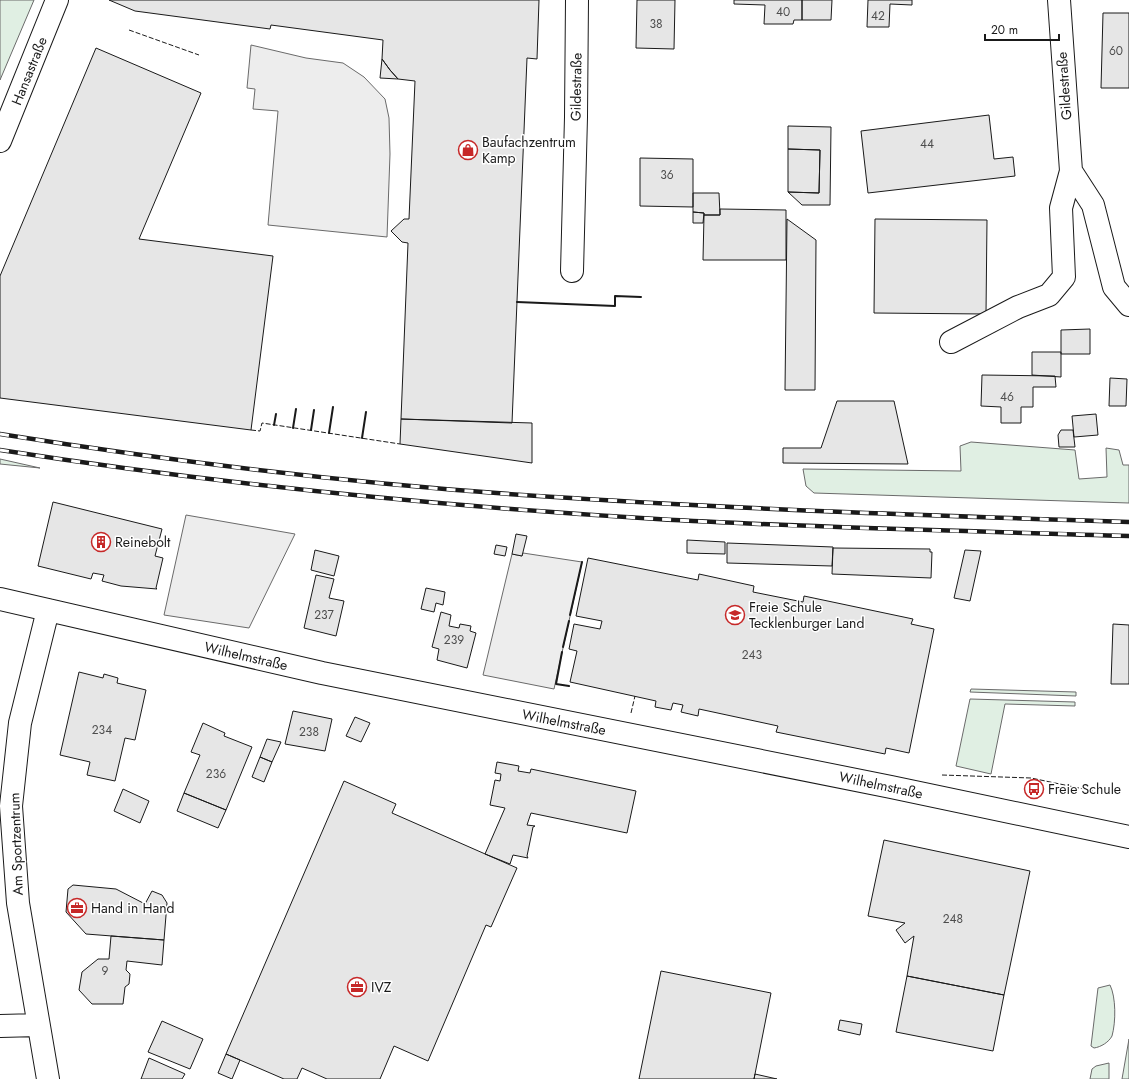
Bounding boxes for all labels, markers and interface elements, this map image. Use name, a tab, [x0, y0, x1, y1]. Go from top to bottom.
house number: 40	[776, 3, 790, 21]
house number: 42	[871, 7, 885, 25]
house number: 38	[649, 15, 663, 33]
scale bar	[985, 16, 1059, 42]
text: 20 m	[991, 21, 1018, 39]
street label: Hansastraße	[6, 34, 52, 108]
house number: 60	[1109, 42, 1123, 60]
street label: Gildestraße	[1052, 51, 1076, 121]
street label: Gildestraße	[565, 53, 587, 121]
place label: Baufachzentrum Kamp	[482, 132, 576, 168]
house number: 44	[920, 135, 934, 153]
shop icon: Baufachzentrum Kamp	[457, 139, 479, 161]
house number: 36	[660, 166, 674, 184]
house number: 46	[1000, 388, 1014, 406]
building icon: Reinebolt	[90, 531, 112, 553]
place label: Reinebolt	[115, 532, 171, 552]
place label: Freie Schule Tecklenburger Land	[749, 597, 864, 633]
school or university icon: Freie Schule Tecklenburger Land	[724, 604, 746, 626]
house number: 237	[314, 606, 334, 624]
house number: 239	[444, 631, 464, 649]
street label: Wilhelmstraße	[202, 637, 290, 675]
house number: 243	[742, 646, 763, 664]
street label: Wilhelmstraße	[520, 704, 608, 740]
house number: 234	[92, 721, 112, 739]
house number: 238	[299, 723, 319, 741]
house number: 236	[206, 765, 226, 783]
street label: Wilhelmstraße	[837, 766, 925, 804]
bus stop icon: Freie Schule	[1023, 778, 1045, 800]
place label: Freie Schule	[1048, 779, 1121, 799]
street label: Am Sportzentrum	[4, 792, 28, 896]
office icon: Hand in Hand	[66, 897, 88, 919]
place label: Hand in Hand	[91, 898, 175, 918]
house number: 248	[943, 910, 963, 928]
house number: 9	[102, 962, 109, 980]
office icon: IVZ	[346, 976, 368, 998]
place label: IVZ	[371, 977, 392, 997]

